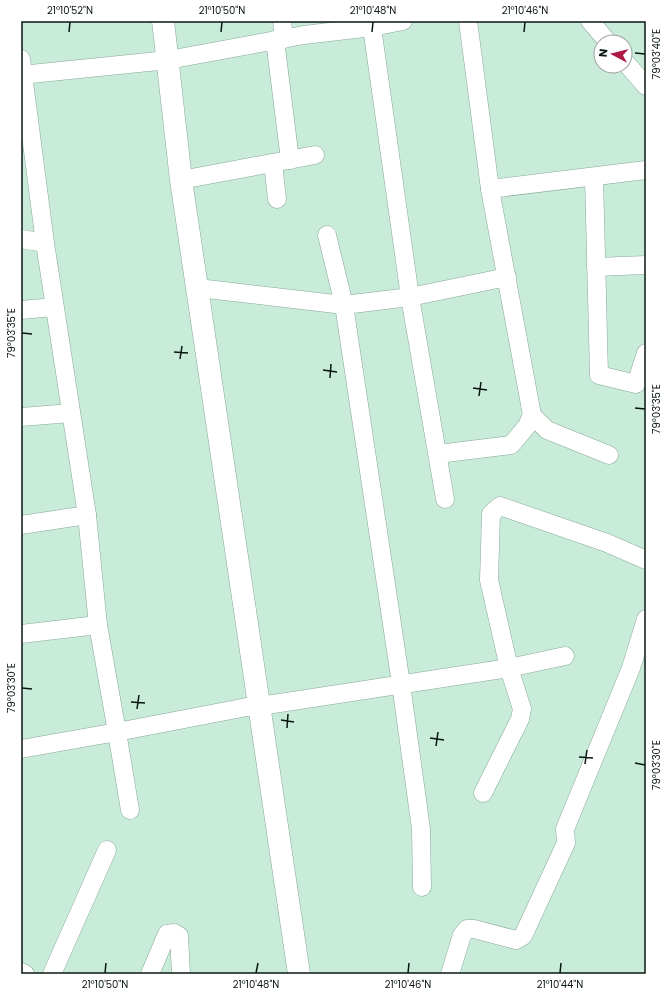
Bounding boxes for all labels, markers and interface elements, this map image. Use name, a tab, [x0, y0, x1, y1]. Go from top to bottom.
text: 21°10'52"N	[47, 3, 93, 18]
text: 21°10'50"N	[199, 3, 245, 18]
text: 21°10'48"N	[350, 3, 396, 18]
text: 21°10'46"N	[502, 3, 548, 18]
text: 79°03'40"E	[649, 29, 664, 79]
north arrow	[593, 34, 633, 74]
text: N	[595, 48, 612, 58]
text: 79°03'35"E	[4, 308, 19, 358]
text: 79°03'35"E	[649, 384, 664, 434]
text: 79°03'30"E	[4, 663, 19, 713]
text: 79°03'30"E	[649, 740, 664, 790]
text: 21°10'50"N	[82, 977, 128, 992]
text: 21°10'48"N	[233, 977, 279, 992]
text: 21°10'46"N	[385, 977, 431, 992]
text: 21°10'44"N	[537, 977, 583, 992]

